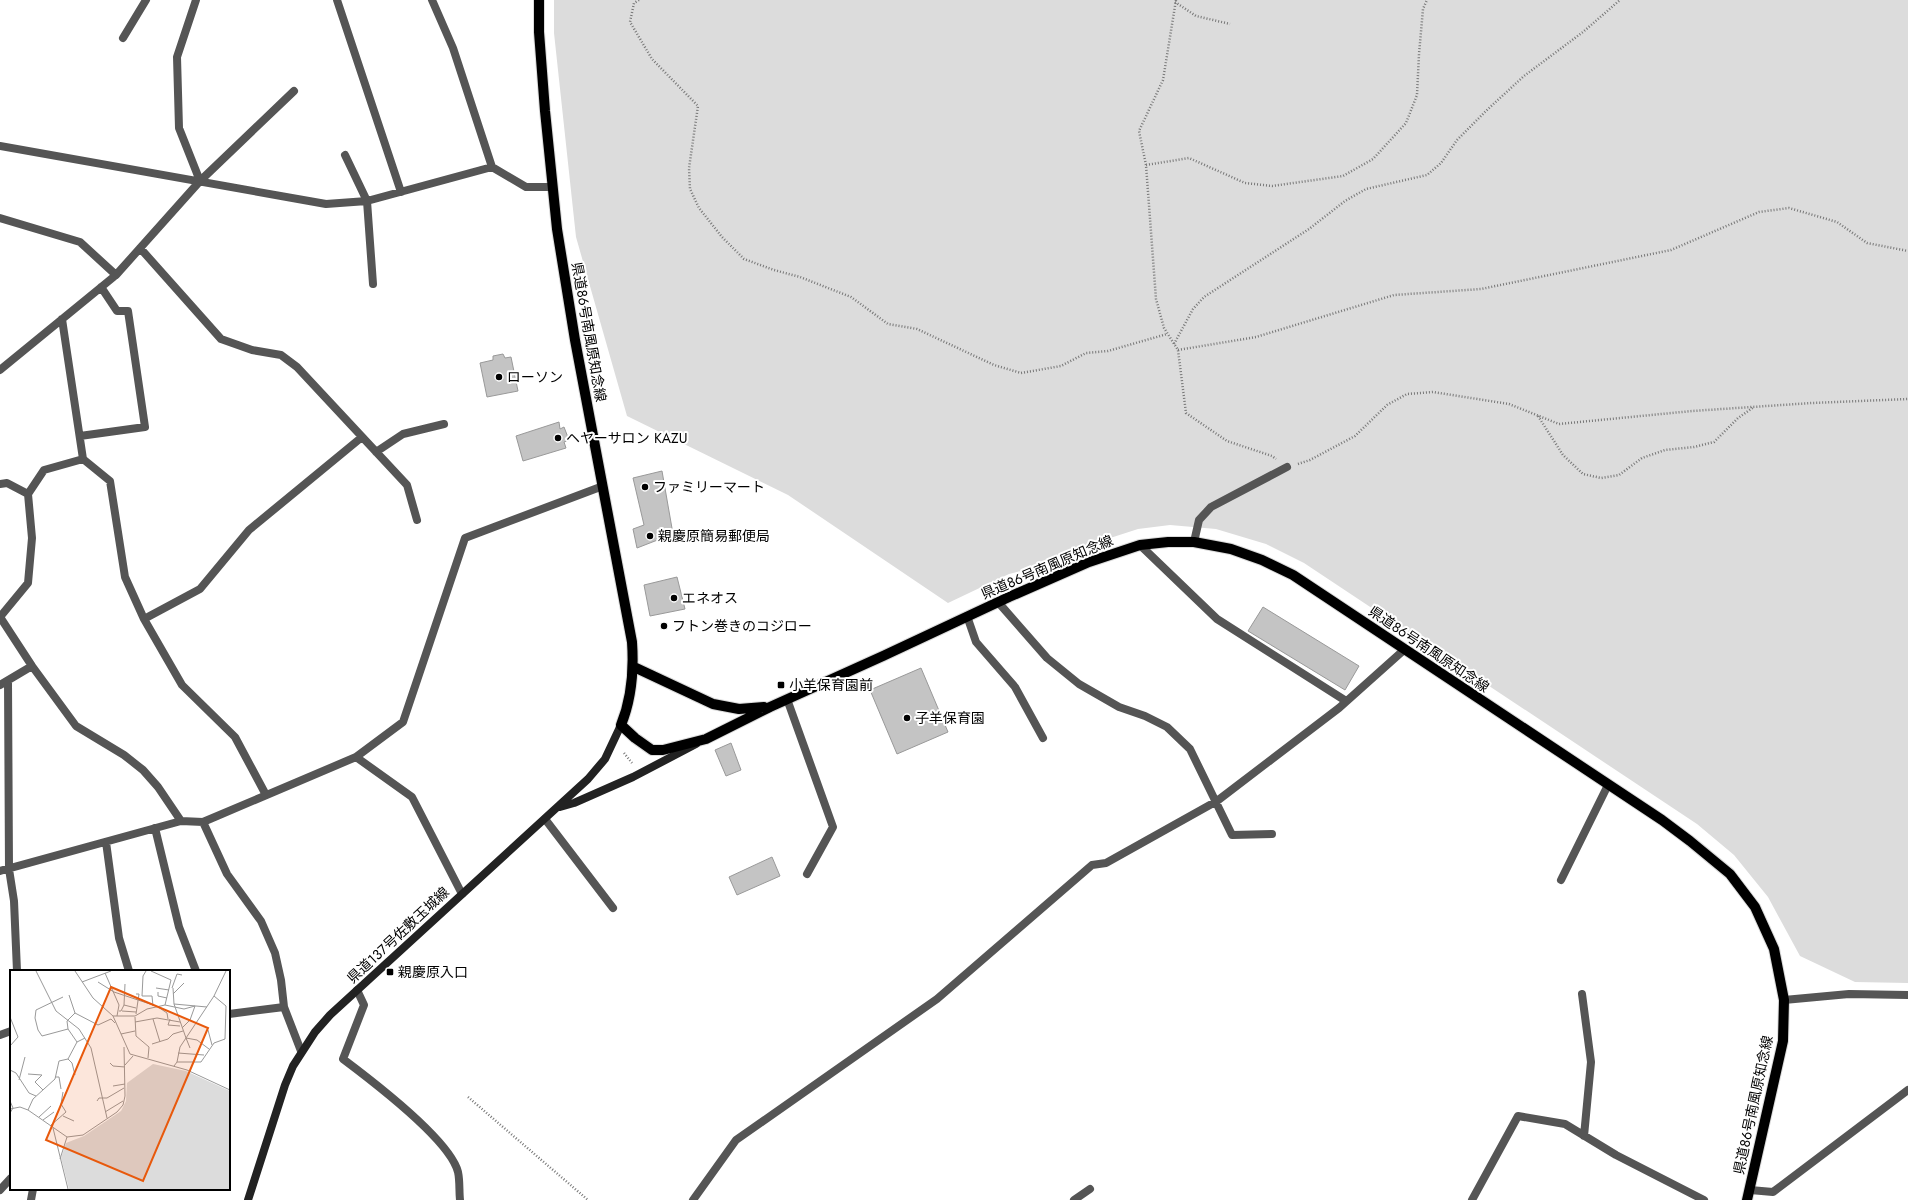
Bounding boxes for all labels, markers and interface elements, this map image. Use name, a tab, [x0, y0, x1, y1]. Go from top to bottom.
street label: 県道86号南風原知念線	[567, 260, 611, 404]
place label: ローソン	[507, 367, 563, 387]
marker: ローソン	[494, 372, 504, 382]
place label: ヘヤーサロン KAZU	[566, 428, 687, 448]
marker: ヘヤーサロン KAZU	[553, 433, 563, 443]
place label: ファミリーマート	[653, 477, 765, 497]
marker: ファミリーマート	[640, 482, 650, 492]
place label: 親慶原簡易郵便局	[658, 526, 770, 546]
street label: 県道86号南風原知念線	[978, 530, 1116, 604]
marker: 親慶原簡易郵便局	[645, 531, 655, 541]
place label: エネオス	[682, 588, 738, 608]
marker: エネオス	[669, 593, 679, 603]
street label: 県道86号南風原知念線	[1365, 601, 1493, 697]
place label: フトン巻きのコジロー	[672, 616, 812, 636]
marker: フトン巻きのコジロー	[659, 621, 669, 631]
place label: 小羊保育園前	[789, 675, 873, 695]
marker: 小羊保育園前	[776, 680, 786, 690]
place label: 子羊保育園	[915, 708, 985, 728]
marker: 子羊保育園	[902, 713, 912, 723]
street label: 県道137号佐敷玉城線	[343, 882, 453, 988]
place label: 親慶原入口	[398, 962, 468, 982]
marker: 親慶原入口	[385, 967, 395, 977]
inset map	[10, 970, 230, 1190]
street label: 県道86号南風原知念線	[1728, 1034, 1778, 1176]

